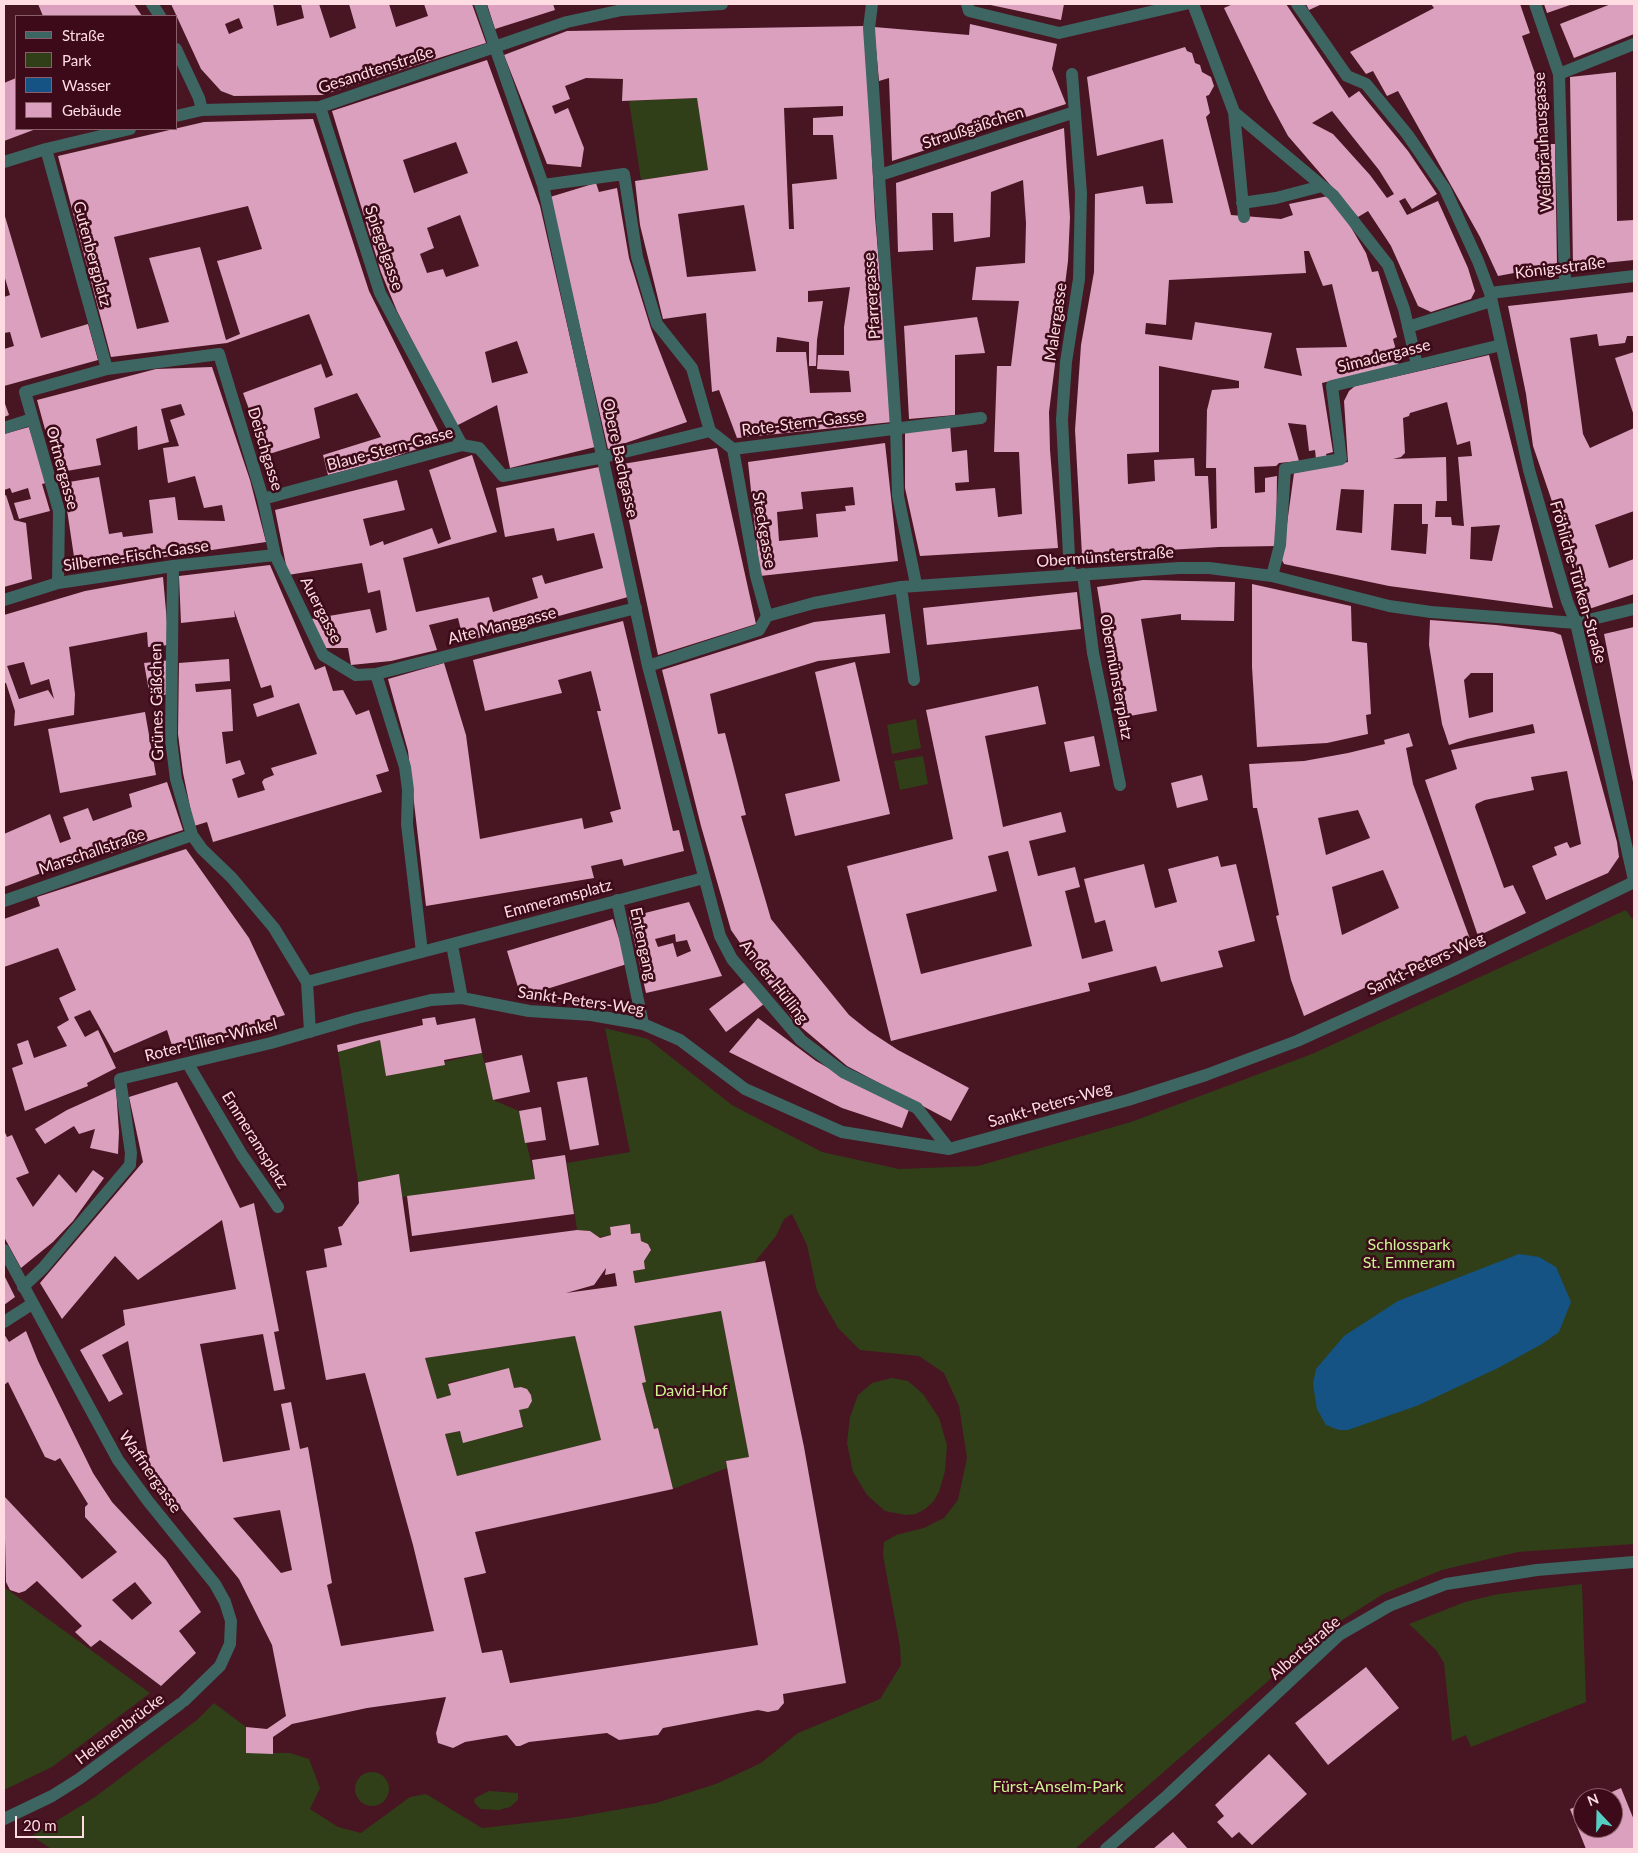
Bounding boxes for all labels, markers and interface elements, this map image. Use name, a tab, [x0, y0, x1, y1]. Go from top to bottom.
legend	[15, 15, 178, 130]
text: Straße	[62, 26, 105, 44]
street label: Gesandtenstraße	[316, 42, 436, 98]
text: Park	[62, 51, 91, 69]
street label: Weißbräuhausgasse	[1530, 72, 1556, 212]
text: Wasser	[62, 76, 111, 94]
text: Gebäude	[62, 101, 121, 119]
street label: Straußgäßchen	[920, 103, 1026, 153]
street label: Gutenbergplatz	[69, 199, 115, 309]
street label: Spiegelgasse	[360, 203, 408, 293]
street label: Pfarrergasse	[859, 252, 885, 340]
street label: Königsstraße	[1514, 253, 1606, 283]
street label: Malergasse	[1041, 282, 1071, 362]
street label: Simadergasse	[1335, 335, 1433, 377]
street label: Obere Bachgasse	[598, 397, 642, 519]
street label: Deischgasse	[243, 405, 287, 493]
street label: Rote-Stern-Gasse	[741, 406, 865, 440]
street label: Blaue-Stern-Gasse	[325, 423, 455, 475]
street label: Ortnergasse	[42, 424, 82, 512]
street label: Steckgasse	[748, 491, 780, 569]
street label: Fröhliche-Türken-Straße	[1546, 498, 1610, 666]
street label: Silberne-Fisch-Gasse	[62, 536, 210, 576]
street label: Obermünsterstraße	[1036, 543, 1174, 571]
street label: Auergasse	[296, 573, 346, 647]
street label: Alte Manggasse	[446, 603, 558, 649]
street label: Obermünsterplatz	[1095, 613, 1137, 741]
street label: Grünes Gäßchen	[146, 643, 168, 761]
street label: Marschallstraße	[36, 825, 148, 879]
street label: Emmeramsplatz	[502, 875, 614, 923]
street label: Entengang	[626, 906, 660, 982]
street label: Sankt-Peters-Weg	[1364, 928, 1488, 1000]
street label: An der Hülling	[735, 936, 813, 1028]
street label: Sankt-Peters-Weg	[516, 983, 646, 1019]
street label: Roter-Lilien-Winkel	[143, 1014, 279, 1066]
street label: Sankt-Peters-Weg	[986, 1078, 1114, 1132]
street label: Emmeramsplatz	[217, 1088, 293, 1192]
park label: Schlosspark St. Emmeram	[1363, 1235, 1455, 1273]
park label: David-Hof	[654, 1381, 728, 1401]
street label: Waffnergasse	[115, 1427, 185, 1517]
street label: Albertstraße	[1266, 1612, 1344, 1684]
street label: Helenenbrücke	[72, 1689, 168, 1769]
park label: Fürst-Anselm-Park	[993, 1777, 1123, 1797]
north arrow	[1573, 1788, 1623, 1838]
text: N	[1585, 1790, 1601, 1809]
scale bar	[18, 1806, 86, 1838]
text: 20 m	[23, 1816, 57, 1834]

